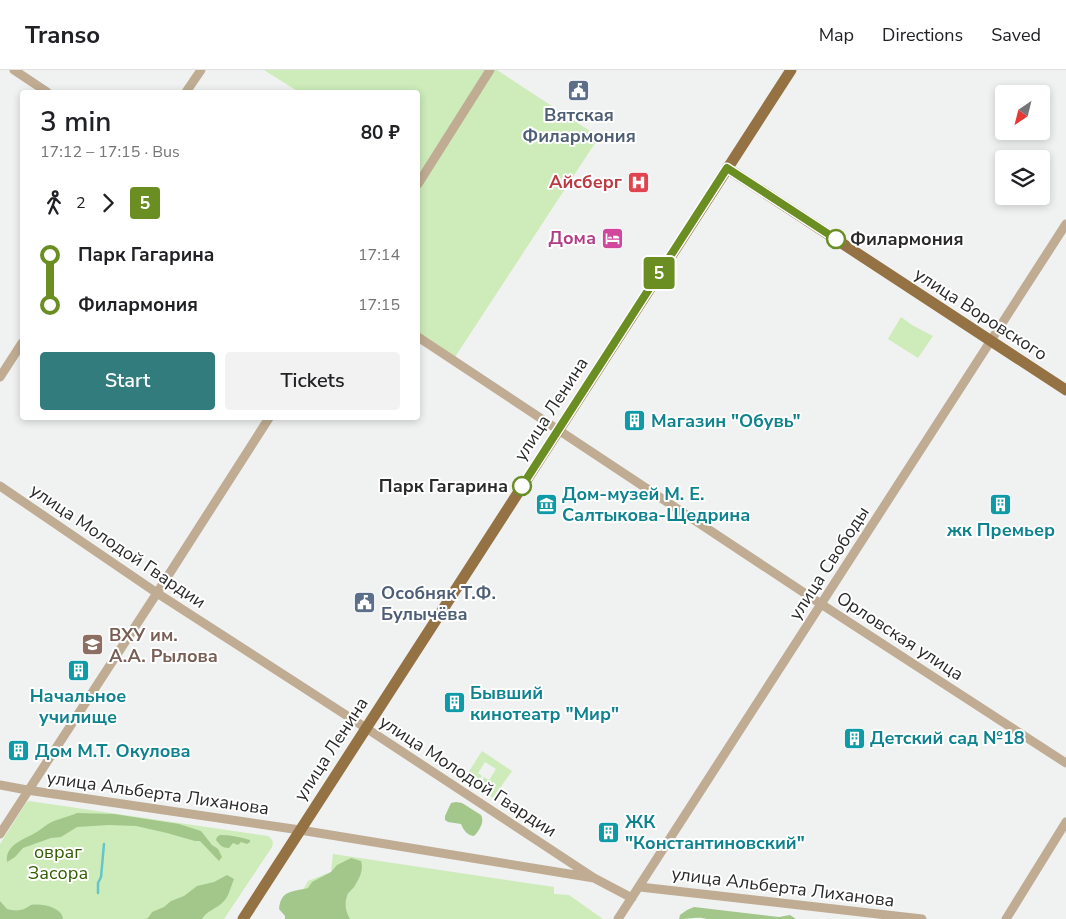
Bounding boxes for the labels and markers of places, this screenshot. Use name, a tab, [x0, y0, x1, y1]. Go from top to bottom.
public building icon: Вятская Филармония	[567, 78, 591, 102]
place label: Вятская Филармония	[522, 103, 636, 148]
place label: Айсберг	[549, 170, 622, 194]
hospital icon: Айсберг	[626, 170, 650, 194]
place label: Дома	[549, 226, 596, 250]
hotel icon: Дома	[600, 226, 624, 250]
place label: Филармония	[850, 227, 964, 251]
marker: Филармония	[826, 229, 846, 249]
building icon: Магазин "Обувь"	[623, 409, 647, 433]
place label: Магазин "Обувь"	[651, 409, 801, 433]
place label: Парк Гагарина	[379, 474, 508, 498]
marker: Парк Гагарина	[512, 476, 532, 496]
place label: Дом-музей М. Е. Салтыкова-Щедрина	[562, 482, 750, 527]
museum icon: Дом-музей М. Е. Салтыкова-Щедрина	[534, 492, 558, 516]
building icon: жк Премьер	[989, 493, 1013, 517]
place label: жк Премьер	[946, 518, 1055, 542]
place label: Особняк Т.Ф. Булычёва	[381, 581, 496, 626]
public building icon: Особняк Т.Ф. Булычёва	[353, 591, 377, 615]
place label: ВХУ им. А.А. Рылова	[109, 623, 218, 668]
school or university icon: ВХУ им. А.А. Рылова	[81, 633, 105, 657]
building icon: Начальное училище	[66, 659, 90, 683]
place label: Бывший кинотеатр "Мир"	[470, 681, 619, 726]
place label: Начальное училище	[30, 684, 126, 729]
building icon: Бывший кинотеатр "Мир"	[442, 691, 466, 715]
building icon: Детский сад №18	[842, 726, 866, 750]
place label: Детский сад №18	[870, 726, 1025, 750]
building icon: Дом М.Т. Окулова	[7, 739, 31, 763]
place label: Дом М.Т. Окулова	[35, 739, 191, 763]
place label: ЖК "Константиновский"	[625, 810, 805, 855]
building icon: ЖК "Константиновский"	[597, 820, 621, 844]

